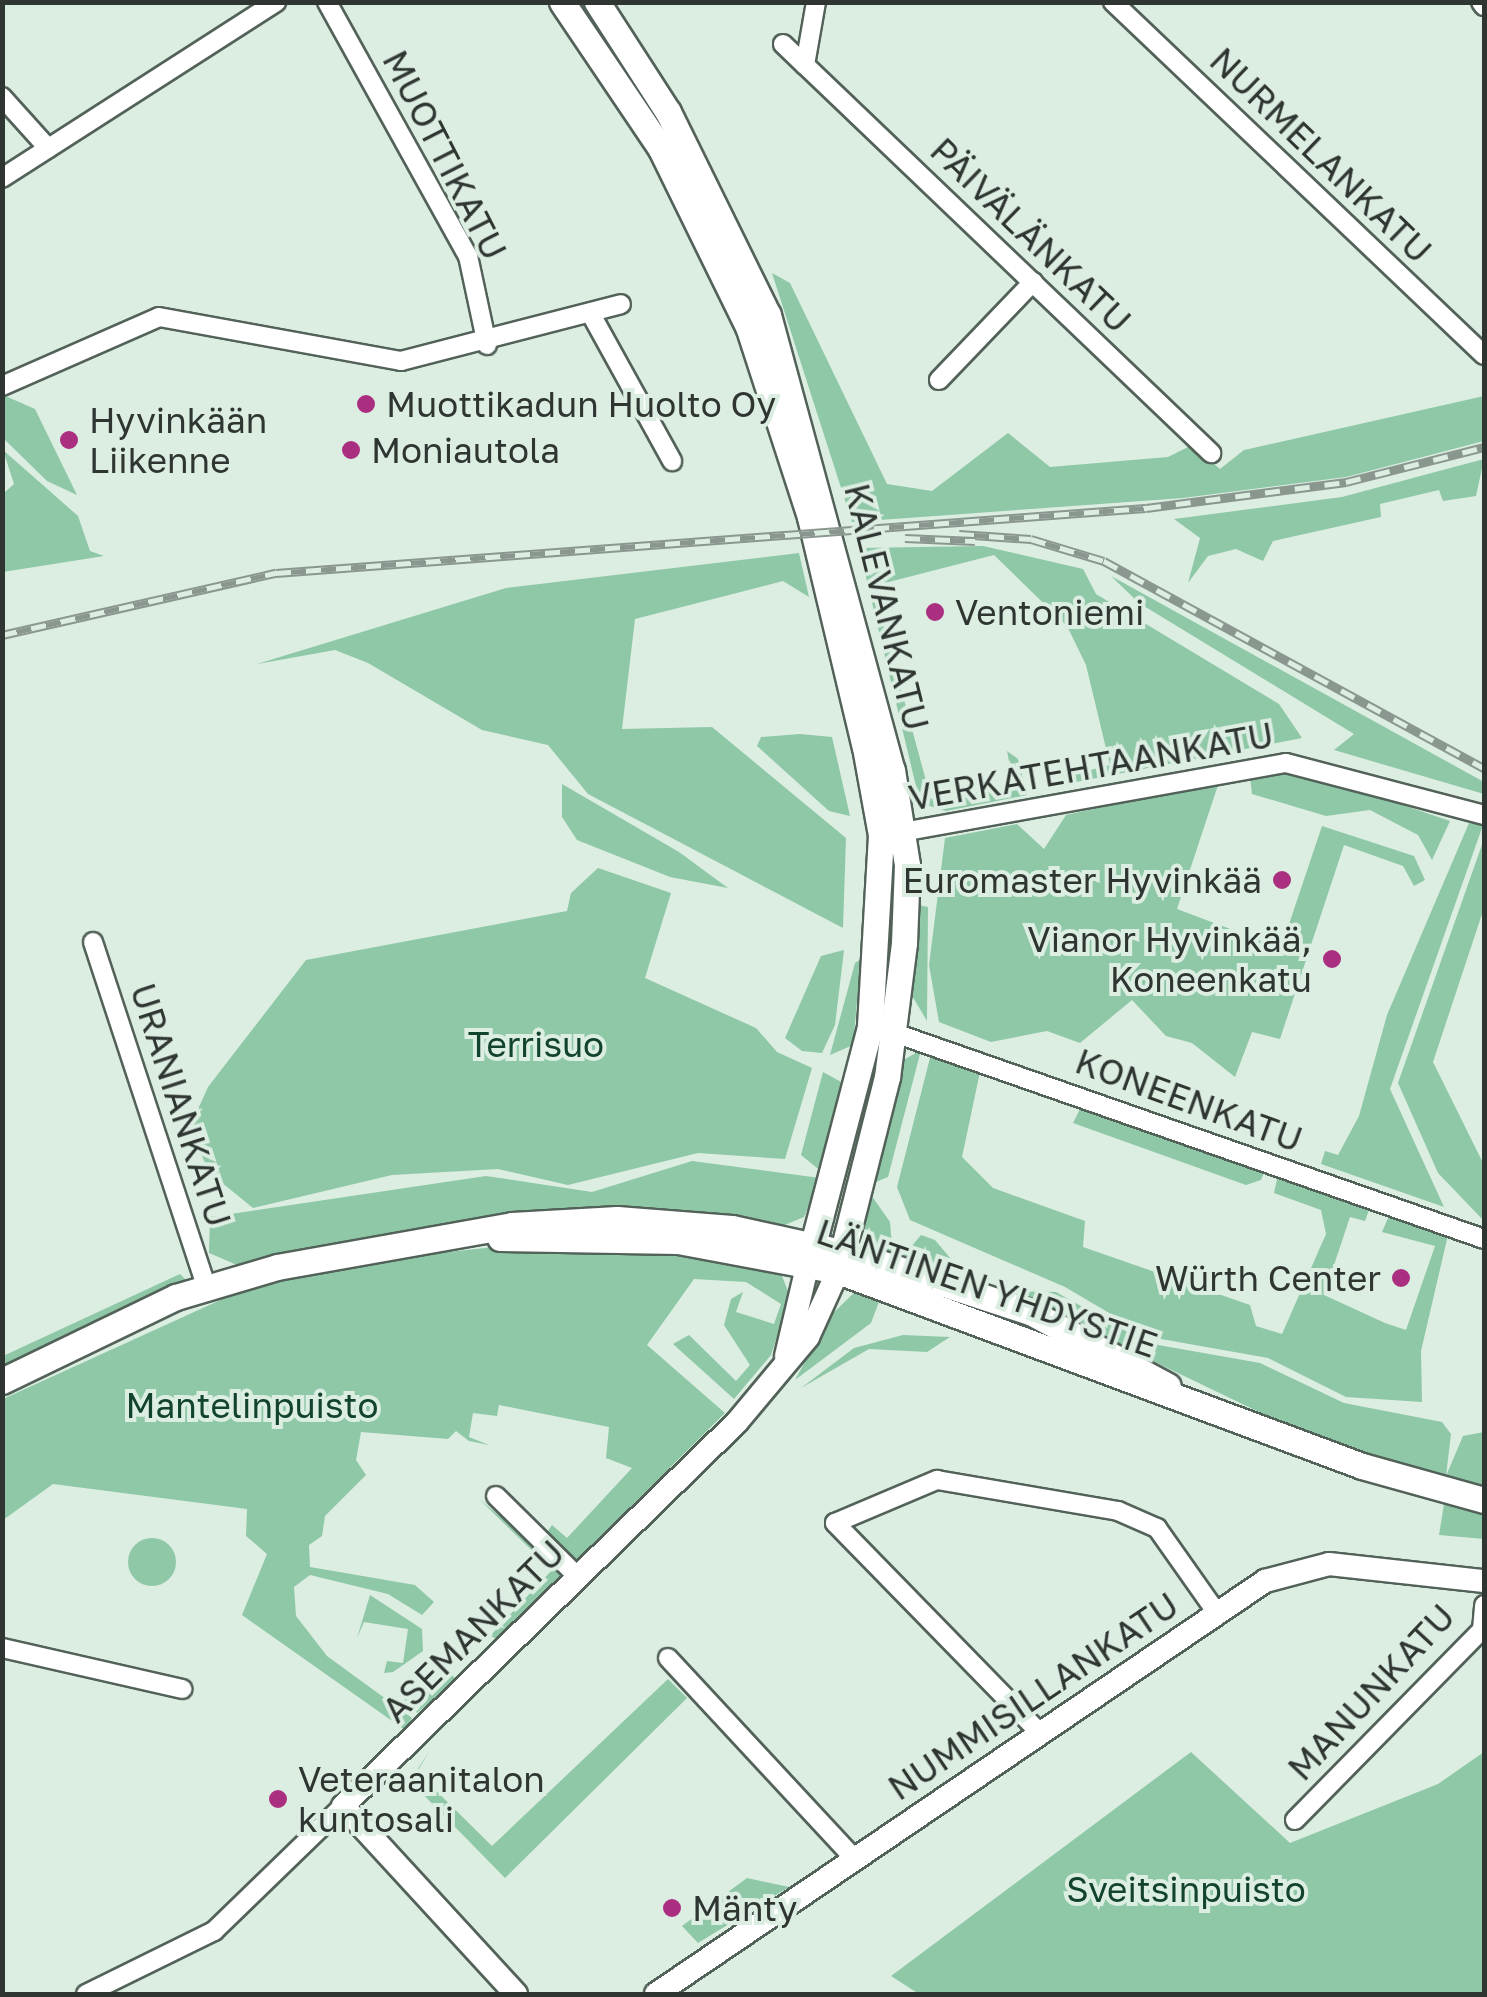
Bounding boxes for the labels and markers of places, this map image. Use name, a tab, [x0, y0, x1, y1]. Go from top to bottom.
place label: Muottikadun Huolto Oy	[386, 383, 776, 425]
marker: Muottikadun Huolto Oy	[355, 393, 377, 415]
place label: Hyvinkään Liikenne	[89, 399, 267, 481]
marker: Hyvinkään Liikenne	[58, 429, 80, 451]
place label: Moniautola	[371, 429, 560, 471]
marker: Moniautola	[340, 439, 362, 461]
place label: Ventoniemi	[955, 591, 1144, 633]
marker: Ventoniemi	[924, 601, 946, 623]
place label: Euromaster Hyvinkää	[902, 859, 1262, 901]
marker: Euromaster Hyvinkää	[1271, 869, 1293, 891]
place label: Vianor Hyvinkää, Koneenkatu	[1027, 918, 1312, 1000]
marker: Vianor Hyvinkää, Koneenkatu	[1321, 948, 1343, 970]
place label: Würth Center	[1155, 1257, 1381, 1299]
marker: Würth Center	[1390, 1267, 1412, 1289]
place label: Veteraanitalon kuntosali	[298, 1758, 545, 1840]
marker: Veteraanitalon kuntosali	[267, 1788, 289, 1810]
place label: Mänty	[692, 1887, 797, 1929]
marker: Mänty	[661, 1897, 683, 1919]

